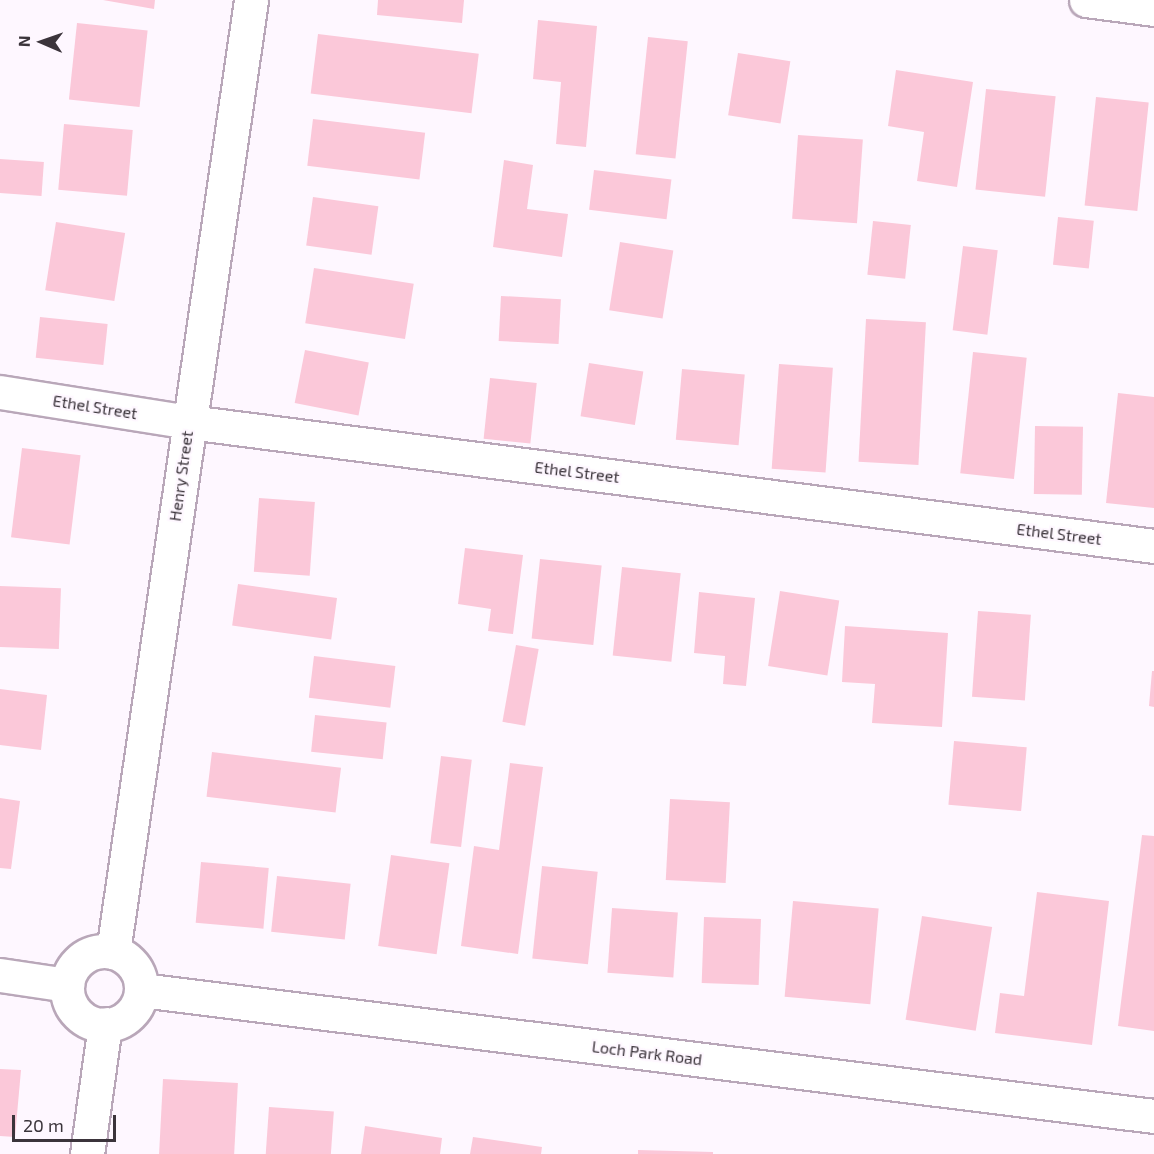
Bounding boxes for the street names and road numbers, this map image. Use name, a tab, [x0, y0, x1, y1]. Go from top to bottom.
street label: Ethel Street	[51, 391, 139, 423]
street label: Henry Street	[165, 429, 197, 523]
street label: Ethel Street	[533, 457, 621, 487]
street label: Ethel Street	[1015, 519, 1103, 549]
street label: Loch Park Road	[591, 1037, 703, 1069]

